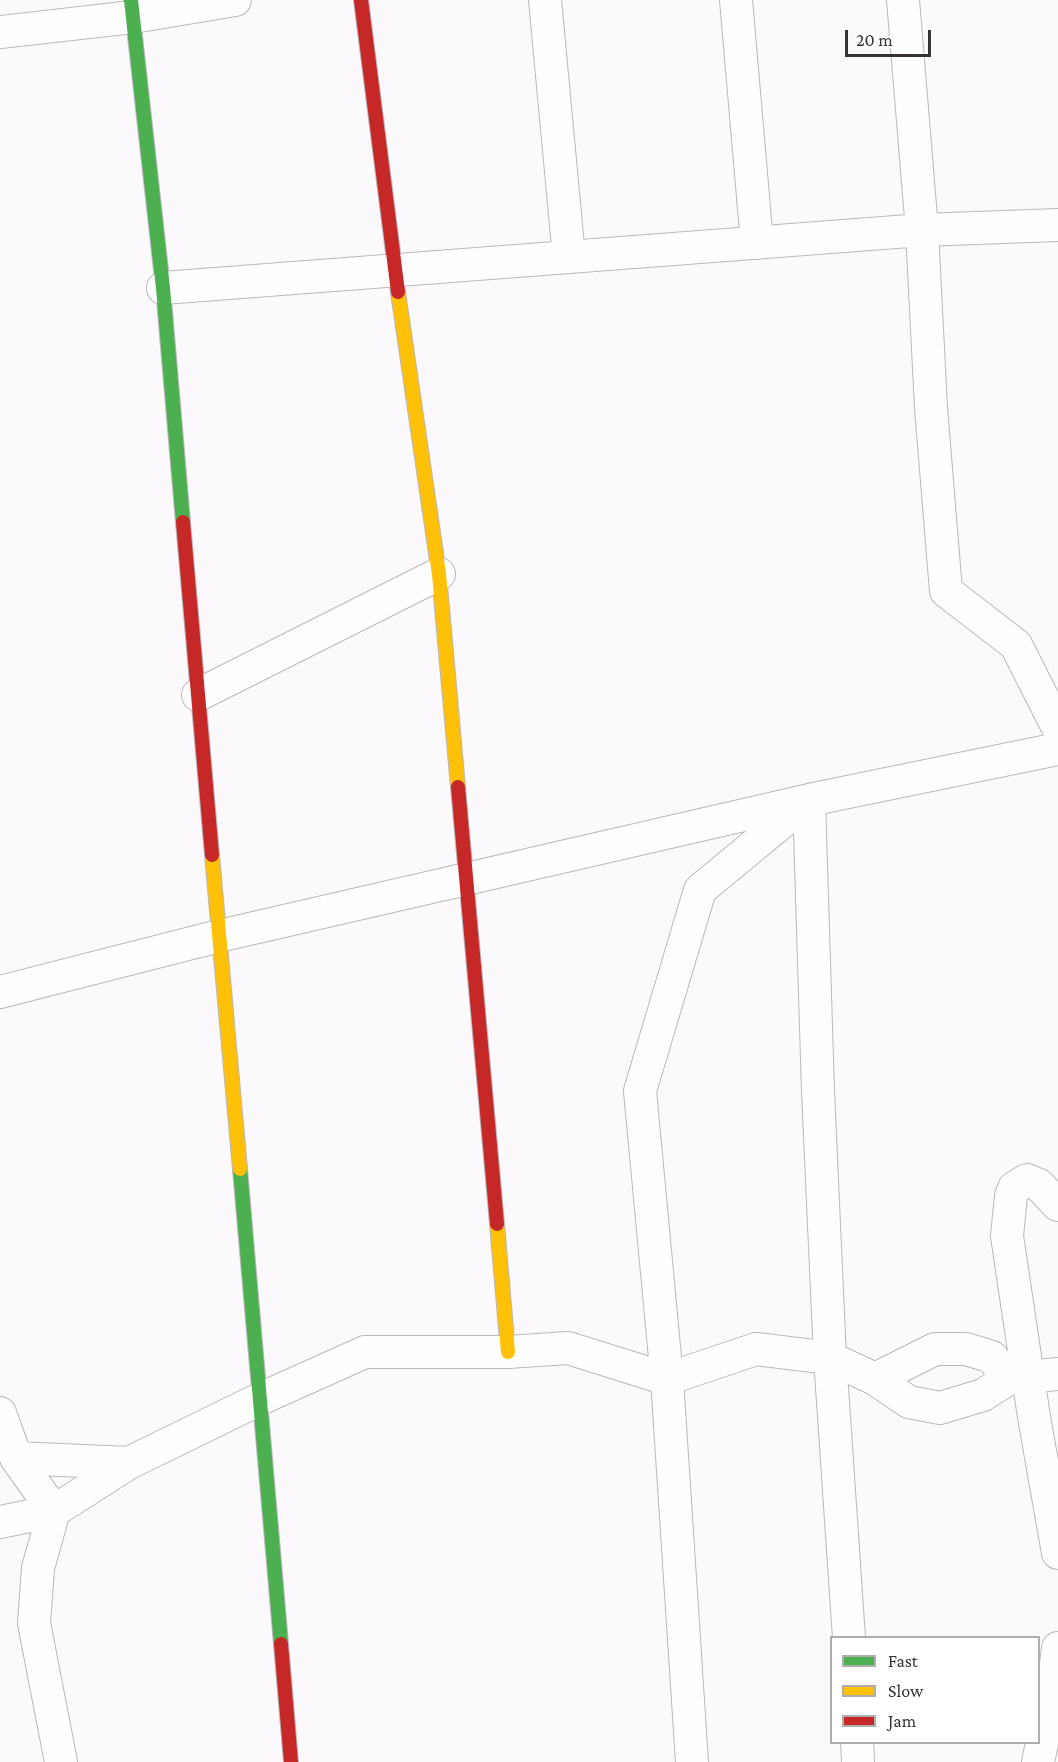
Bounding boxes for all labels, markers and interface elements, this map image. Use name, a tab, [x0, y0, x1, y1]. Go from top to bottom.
scale bar	[848, 18, 934, 56]
text: 20 m	[856, 30, 893, 50]
legend	[830, 1636, 1040, 1744]
text: Fast	[888, 1651, 918, 1671]
text: Slow	[888, 1681, 923, 1701]
text: Jam	[888, 1711, 916, 1731]

